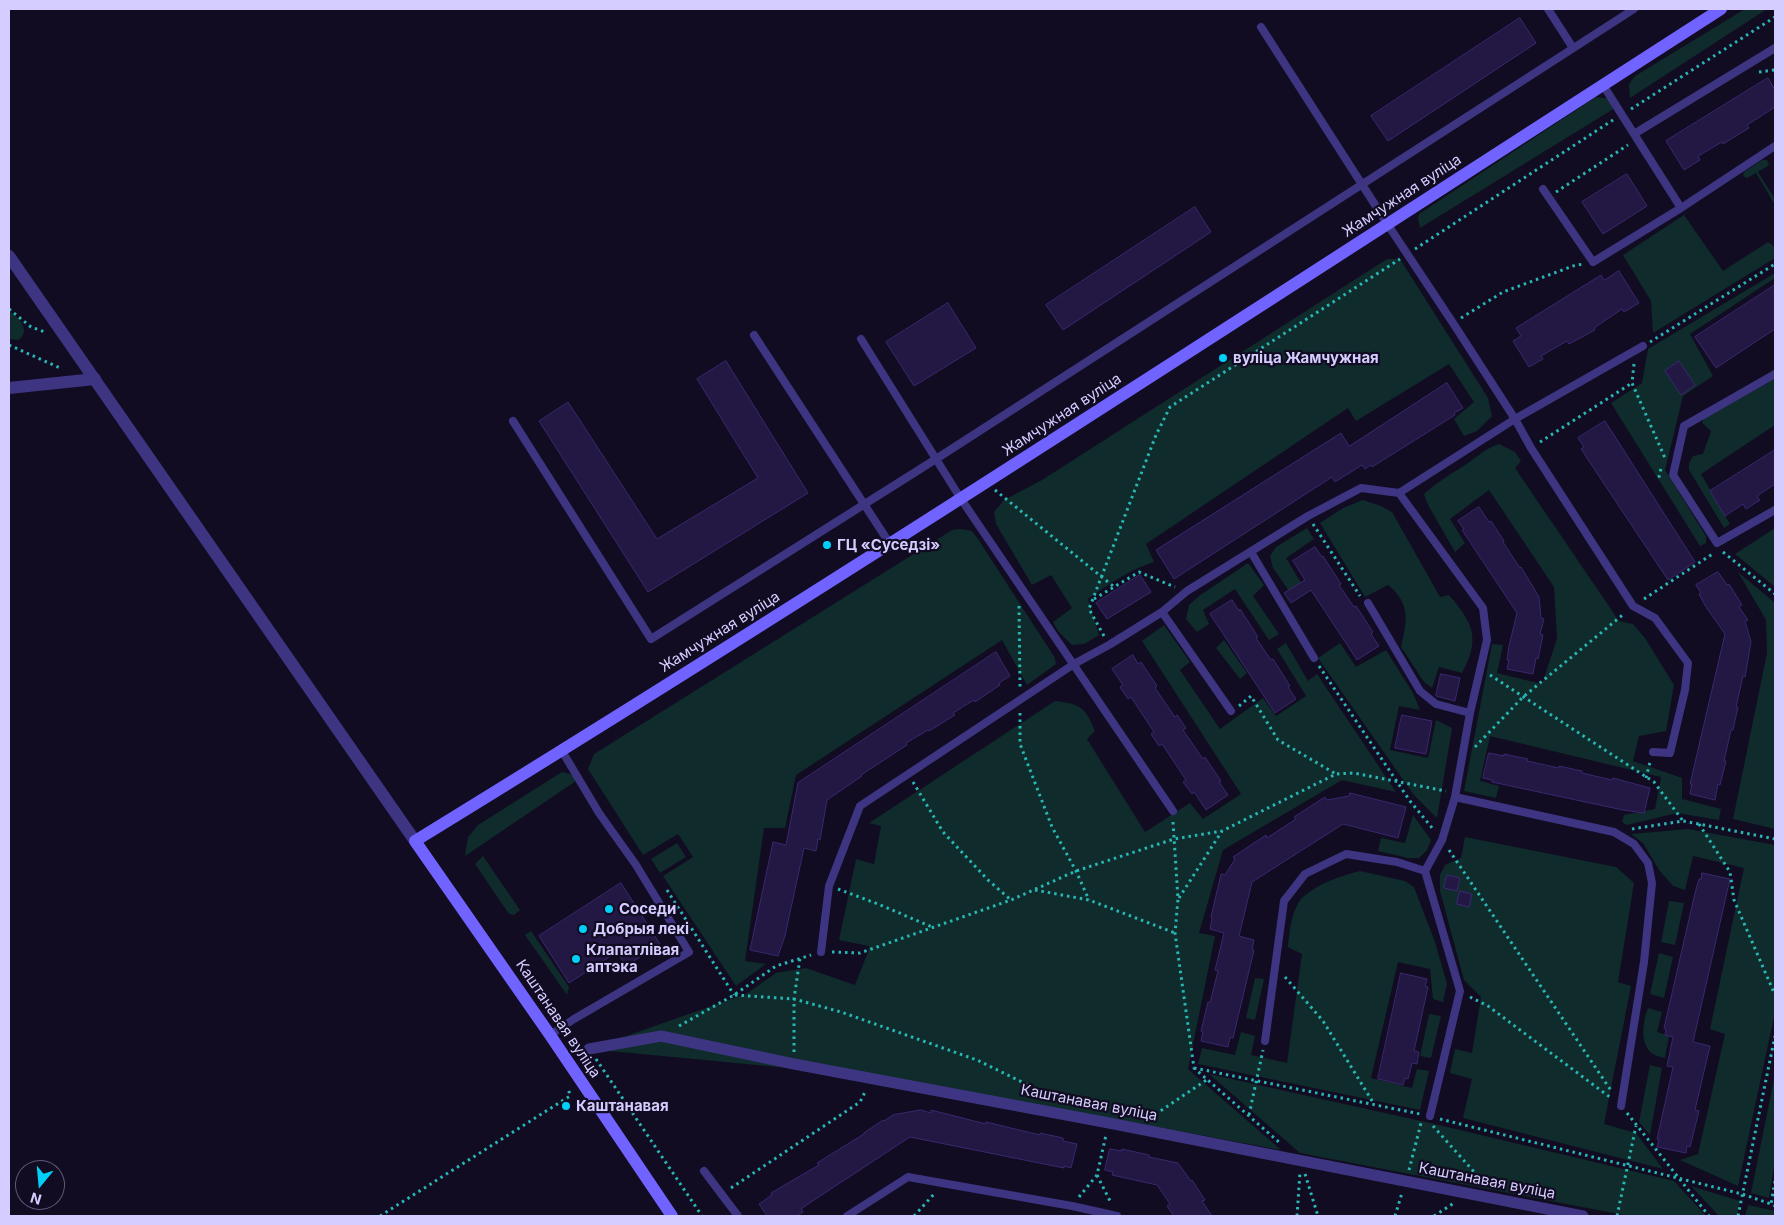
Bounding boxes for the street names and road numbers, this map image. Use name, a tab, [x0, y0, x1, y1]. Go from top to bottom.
street label: Жамчужная вуліца	[1339, 151, 1465, 241]
street label: Жамчужная вуліца	[999, 370, 1125, 460]
street label: Жамчужная вуліца	[657, 588, 783, 676]
street label: Каштанавая вуліца	[512, 956, 604, 1082]
street label: Каштанавая вуліца	[1019, 1081, 1159, 1125]
street label: Каштанавая вуліца	[1417, 1159, 1557, 1203]

